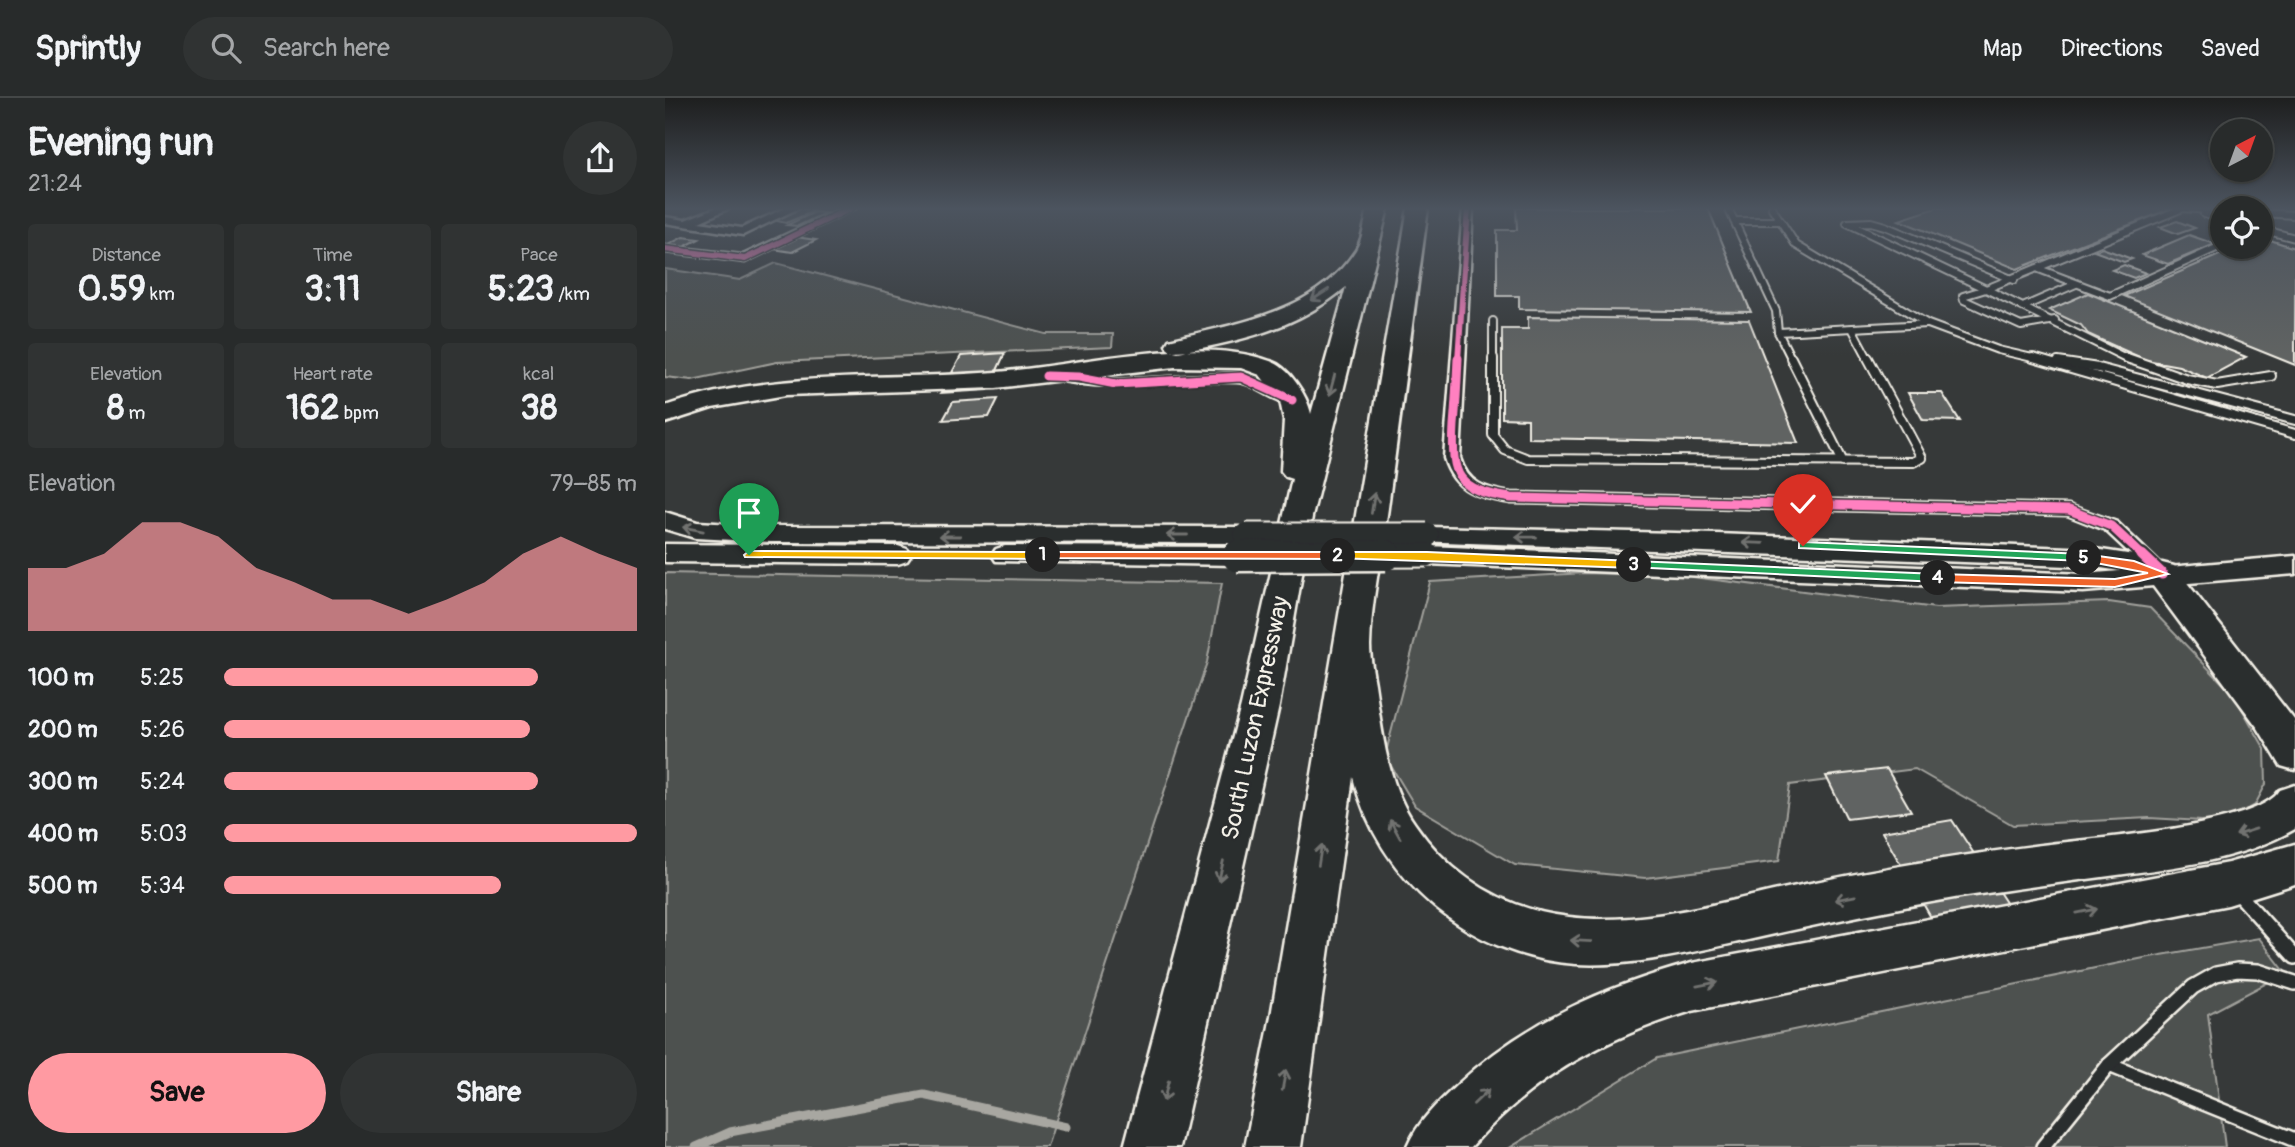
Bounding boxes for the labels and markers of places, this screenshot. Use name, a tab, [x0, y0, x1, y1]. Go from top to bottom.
pin	[1773, 474, 1833, 546]
pin	[719, 483, 779, 555]
pin: 1	[1025, 538, 1061, 573]
pin: 2	[1321, 538, 1355, 574]
pin: 5	[2067, 540, 2101, 575]
pin: 3	[1616, 547, 1651, 582]
pin: 4	[1921, 560, 1955, 596]

